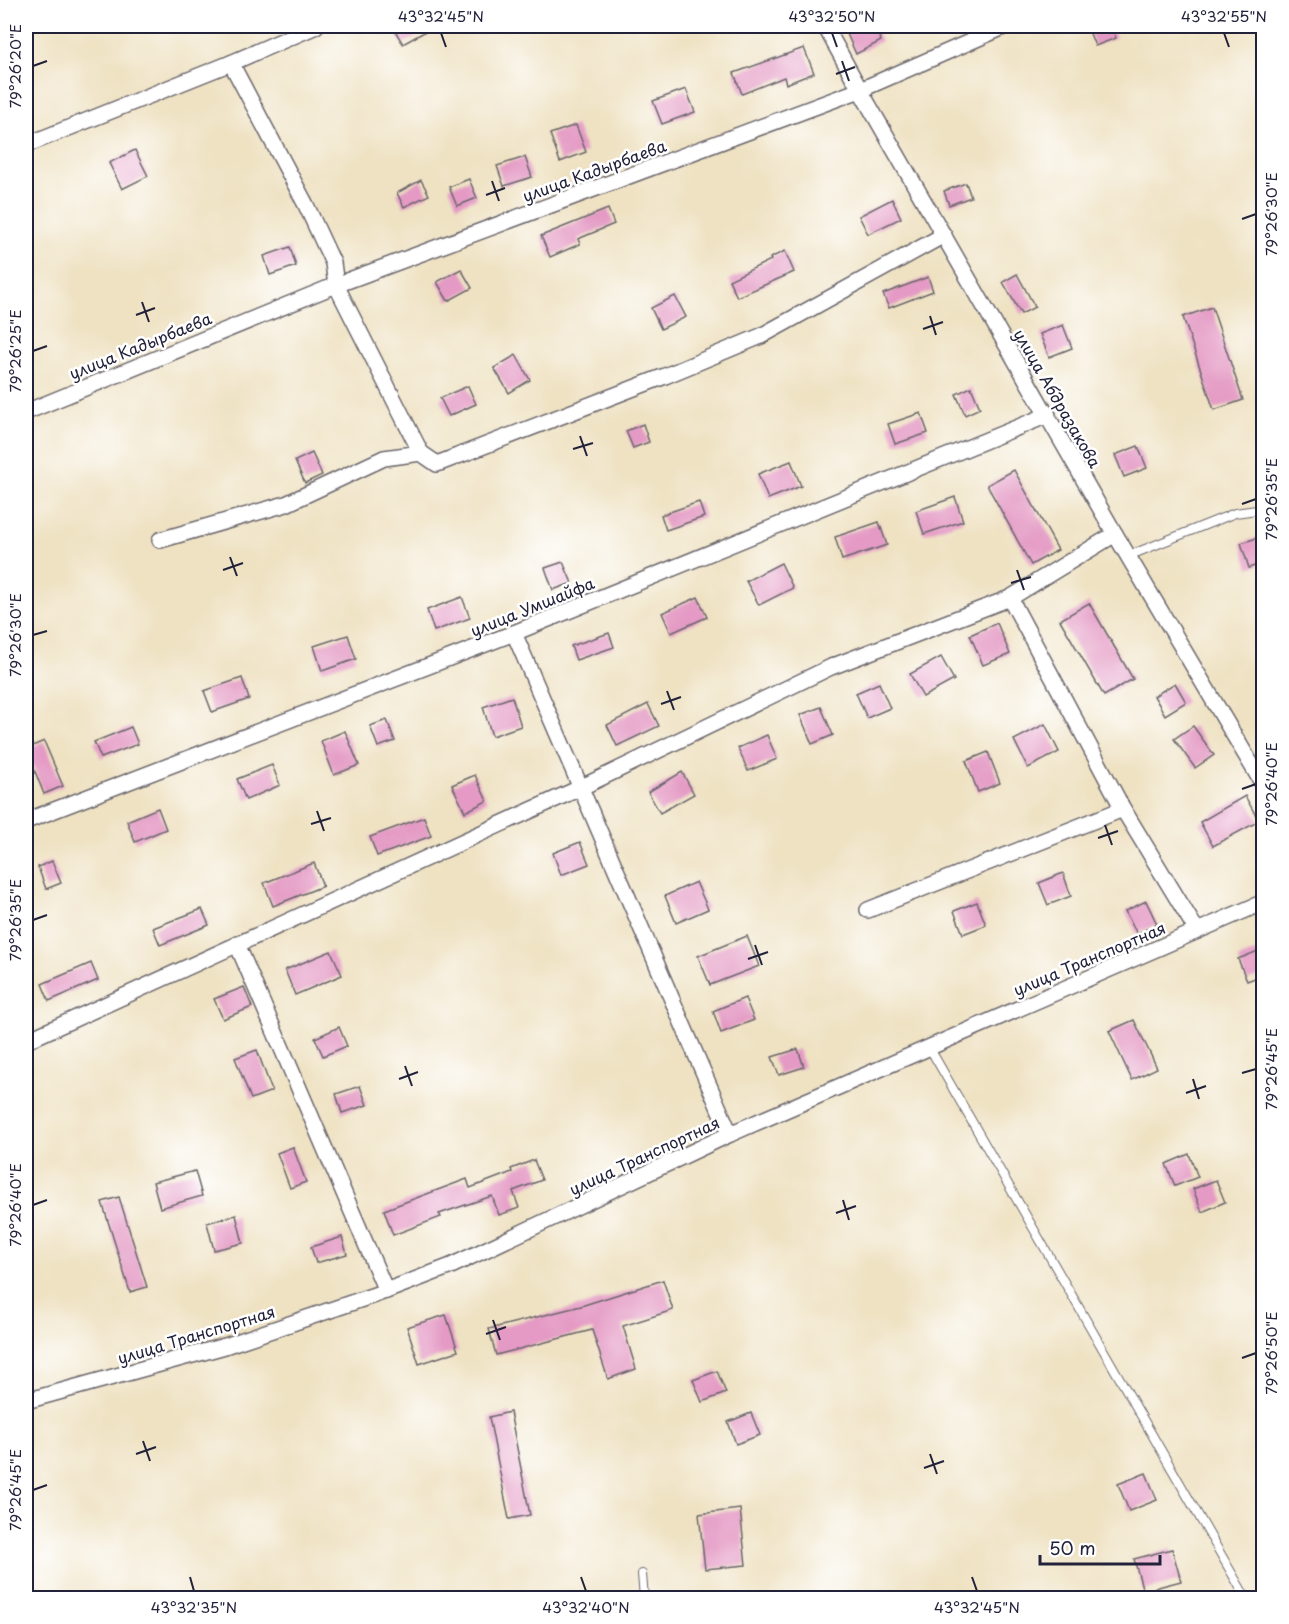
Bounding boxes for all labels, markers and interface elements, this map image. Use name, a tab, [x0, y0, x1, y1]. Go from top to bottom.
text: 43°32'45"N	[398, 4, 484, 27]
text: 43°32'50"N	[788, 4, 876, 27]
text: 43°32'55"N	[1181, 4, 1267, 27]
text: 79°26'20"E	[3, 24, 26, 108]
street label: улица Кадырбаева	[519, 133, 669, 207]
text: 79°26'30"E	[1259, 172, 1282, 256]
street label: улица Кадырбаева	[65, 305, 215, 385]
text: 79°26'25"E	[3, 309, 26, 393]
street label: улица Абдразакова	[1008, 324, 1108, 472]
text: 79°26'35"E	[1259, 458, 1282, 540]
street label: улица Умшайфа	[466, 570, 598, 642]
text: 79°26'30"E	[3, 593, 26, 677]
text: 79°26'40"E	[1259, 742, 1282, 826]
text: 79°26'35"E	[3, 879, 26, 961]
street label: улица Транспортная	[1009, 915, 1169, 1001]
text: 79°26'45"E	[1259, 1028, 1282, 1110]
street label: улица Транспортная	[565, 1110, 723, 1200]
text: 79°26'40"E	[3, 1163, 26, 1247]
street label: улица Транспортная	[114, 1299, 278, 1369]
text: 79°26'50"E	[1259, 1311, 1282, 1395]
text: 79°26'45"E	[3, 1449, 26, 1531]
scale bar	[1040, 1528, 1160, 1566]
text: 50 m	[1049, 1534, 1096, 1561]
text: 43°32'35"N	[151, 1595, 237, 1618]
text: 43°32'40"N	[542, 1595, 630, 1618]
text: 43°32'45"N	[934, 1595, 1020, 1618]

